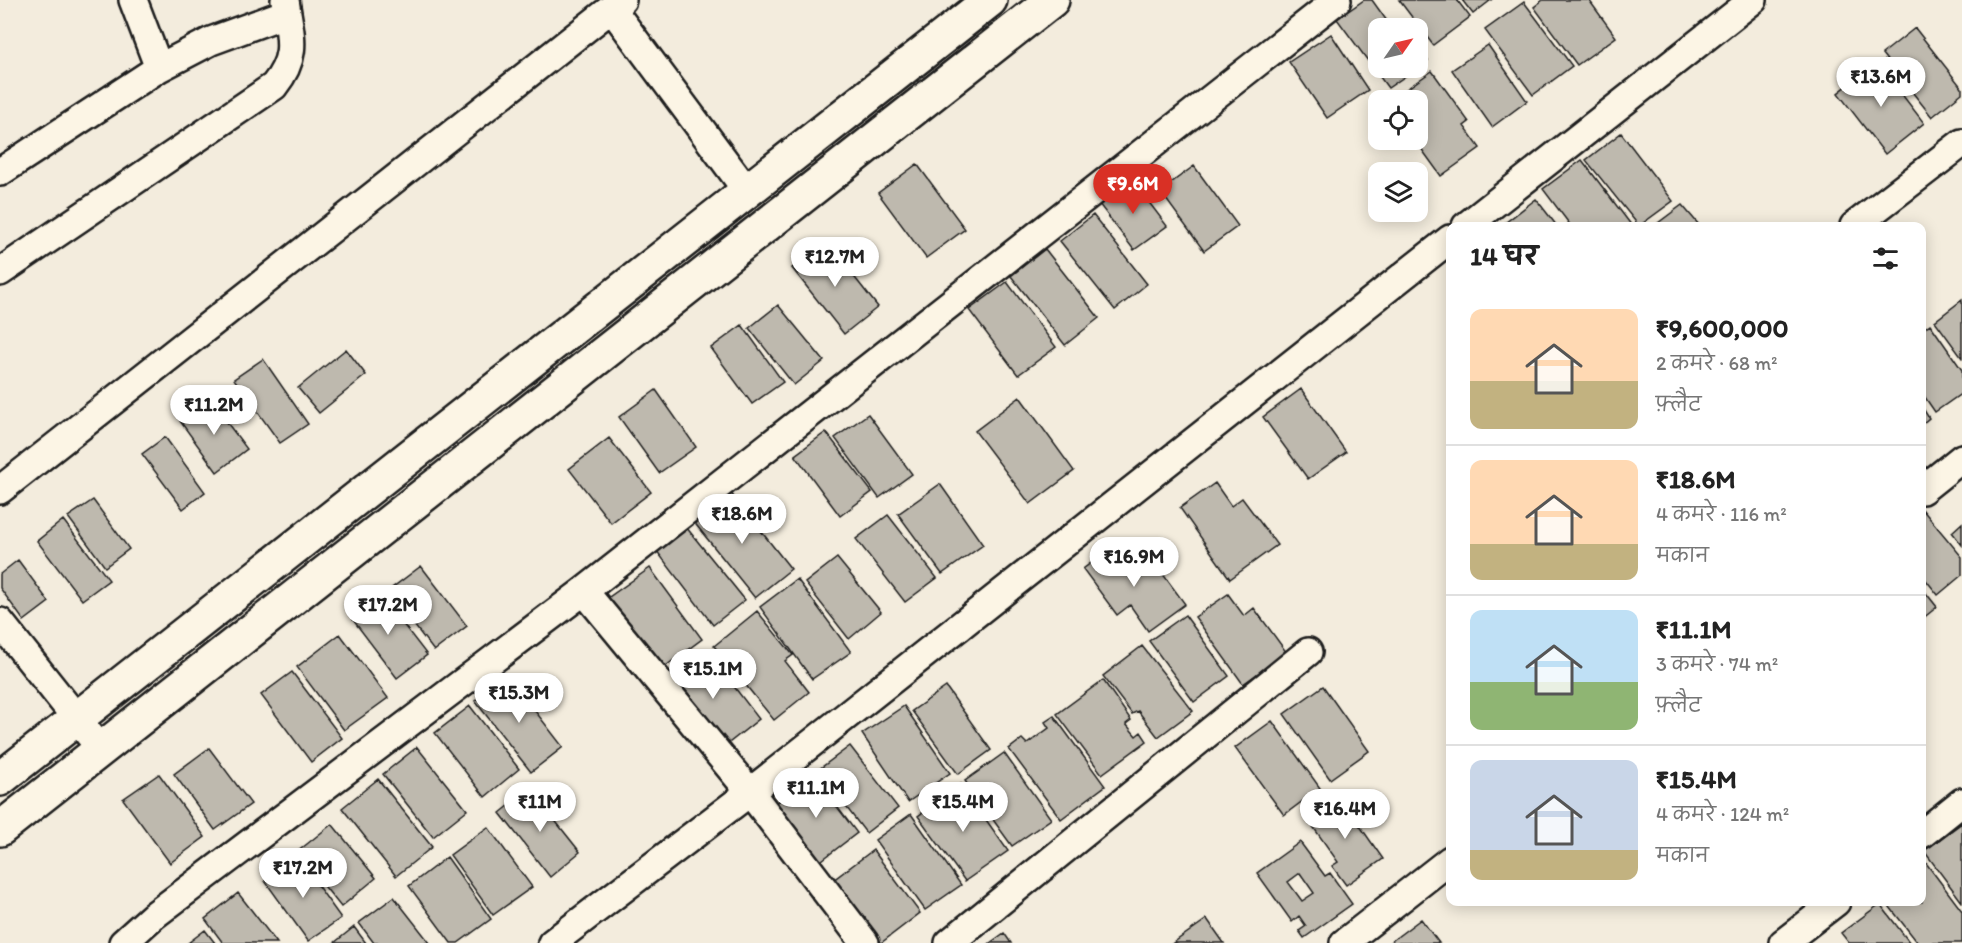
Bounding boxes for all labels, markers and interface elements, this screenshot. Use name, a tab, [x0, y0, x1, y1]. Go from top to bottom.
north arrow	[1368, 18, 1428, 78]
map controls	[1368, 18, 1428, 222]
pin: ₹13.6M	[1832, 57, 1930, 108]
text: ₹13.6M	[1850, 64, 1912, 88]
button: locate	[1368, 90, 1428, 150]
button: layers	[1368, 162, 1428, 222]
pin: ₹9.6M	[1091, 164, 1175, 215]
text: ₹9.6M	[1107, 171, 1159, 195]
pin: ₹12.7M	[786, 237, 884, 288]
text: 14 घर	[1470, 240, 1538, 272]
icon: filters	[1869, 242, 1902, 275]
text: ₹12.7M	[805, 244, 865, 268]
text: ₹9,600,000	[1656, 312, 1788, 344]
icon: home	[1518, 333, 1590, 405]
text: 2 कमरे · 68 m²	[1656, 351, 1778, 375]
pin: ₹11.2M	[165, 385, 263, 436]
text: ₹11.2M	[184, 392, 244, 416]
text: फ़्लैट	[1656, 392, 1702, 416]
text: ₹18.6M	[1656, 463, 1736, 495]
icon: home	[1518, 484, 1590, 556]
pin: ₹18.6M	[693, 494, 791, 545]
text: ₹18.6M	[711, 501, 773, 525]
text: 4 कमरे · 116 m²	[1656, 502, 1787, 526]
pin: ₹16.9M	[1085, 537, 1183, 588]
text: मकान	[1656, 543, 1709, 567]
text: ₹16.9M	[1104, 544, 1164, 568]
pin: ₹17.2M	[339, 585, 437, 636]
text: ₹17.2M	[358, 592, 418, 616]
text: ₹11.1M	[1656, 613, 1732, 645]
icon: home	[1518, 634, 1590, 706]
pin: ₹15.1M	[664, 649, 762, 700]
text: 3 कमरे · 74 m²	[1656, 652, 1778, 676]
text: ₹15.1M	[683, 656, 743, 680]
pin: ₹15.3M	[470, 673, 568, 724]
text: ₹15.3M	[488, 680, 550, 704]
text: फ़्लैट	[1656, 693, 1702, 717]
text: ₹15.4M	[1656, 763, 1737, 795]
pin: ₹11.1M	[767, 768, 865, 819]
text: ₹11.1M	[787, 775, 845, 799]
pin: ₹11M	[504, 782, 576, 833]
pin: ₹15.4M	[914, 782, 1012, 833]
icon: home	[1518, 784, 1590, 856]
text: ₹11M	[518, 789, 562, 813]
text: ₹15.4M	[932, 789, 994, 813]
pin: ₹16.4M	[1296, 789, 1394, 840]
text: ₹16.4M	[1314, 796, 1376, 820]
text: 4 कमरे · 124 m²	[1656, 802, 1789, 826]
text: मकान	[1656, 843, 1709, 867]
pin: ₹17.2M	[254, 848, 352, 899]
text: ₹17.2M	[273, 855, 333, 879]

